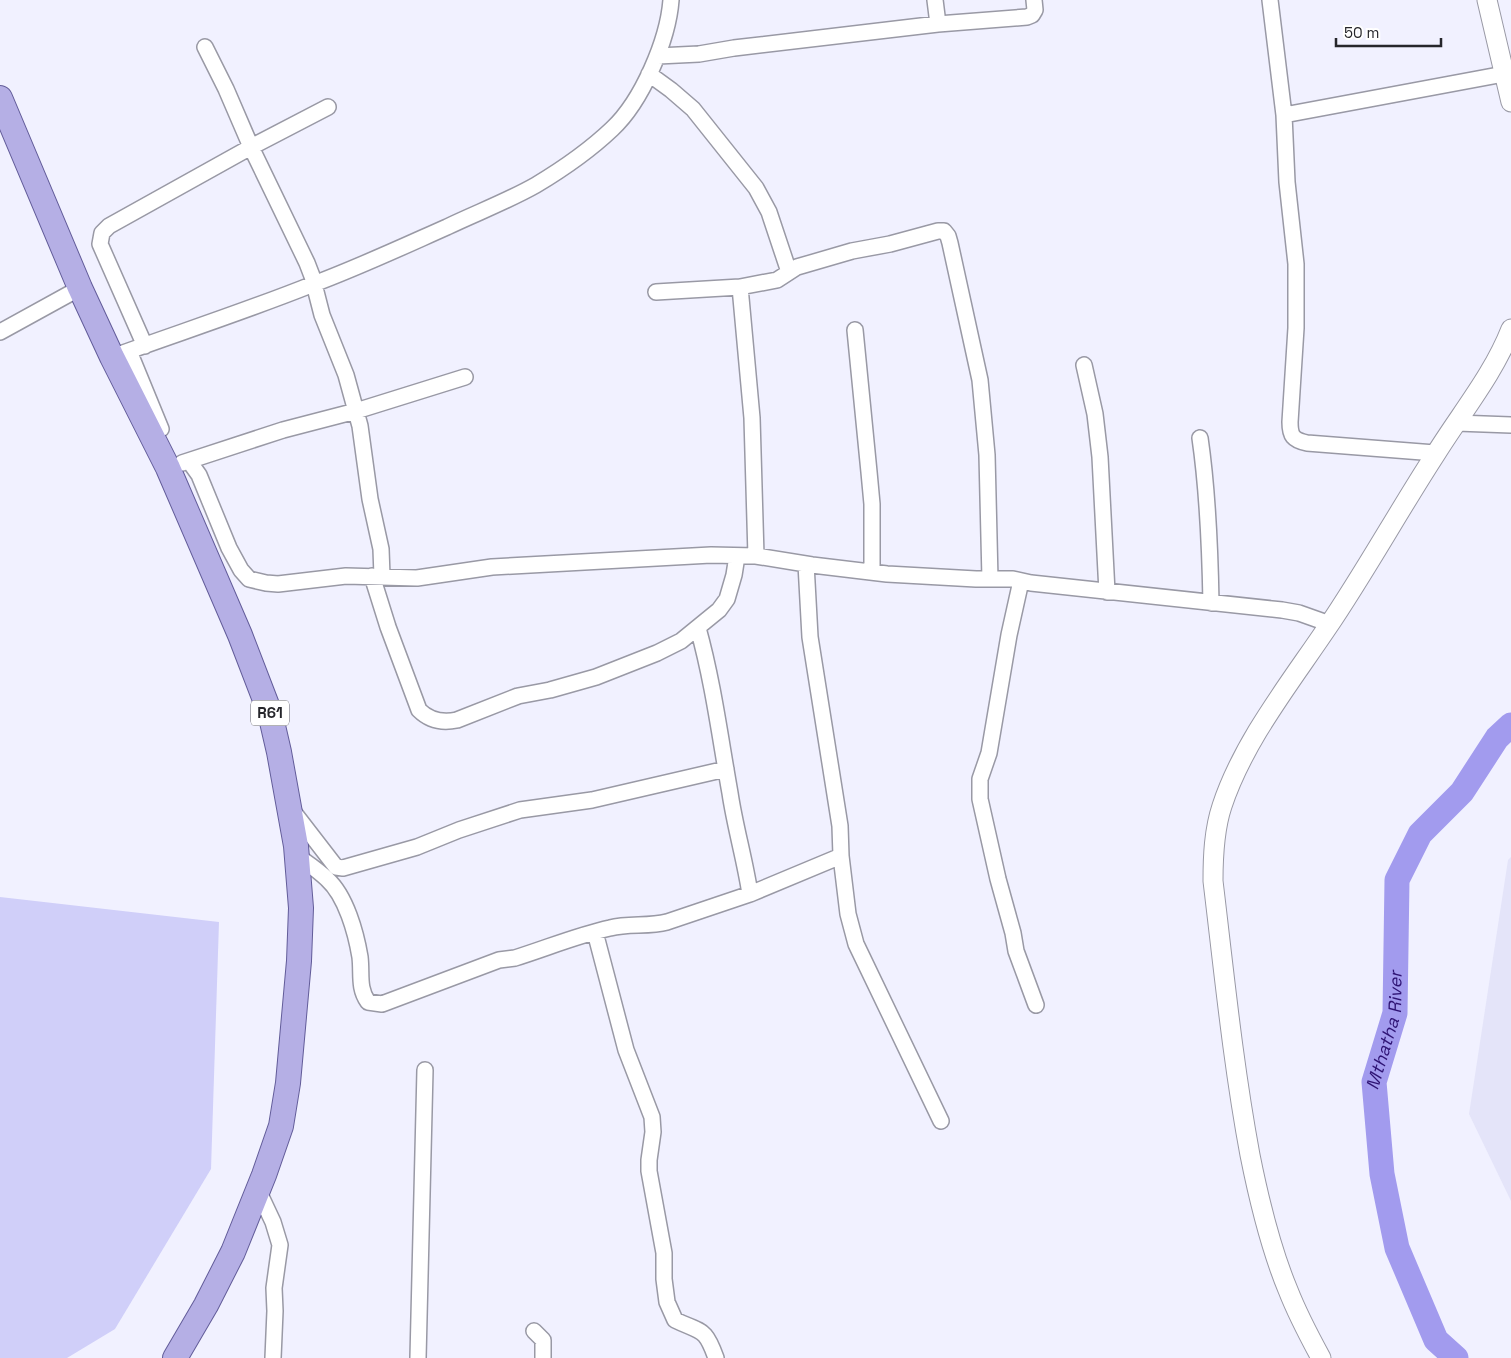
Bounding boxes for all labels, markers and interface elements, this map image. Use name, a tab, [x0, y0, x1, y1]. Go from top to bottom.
scale bar	[1336, 15, 1441, 47]
text: 50 m	[1344, 23, 1379, 42]
road number: R61	[251, 700, 289, 726]
water label: Mthatha River	[1360, 969, 1407, 1092]

